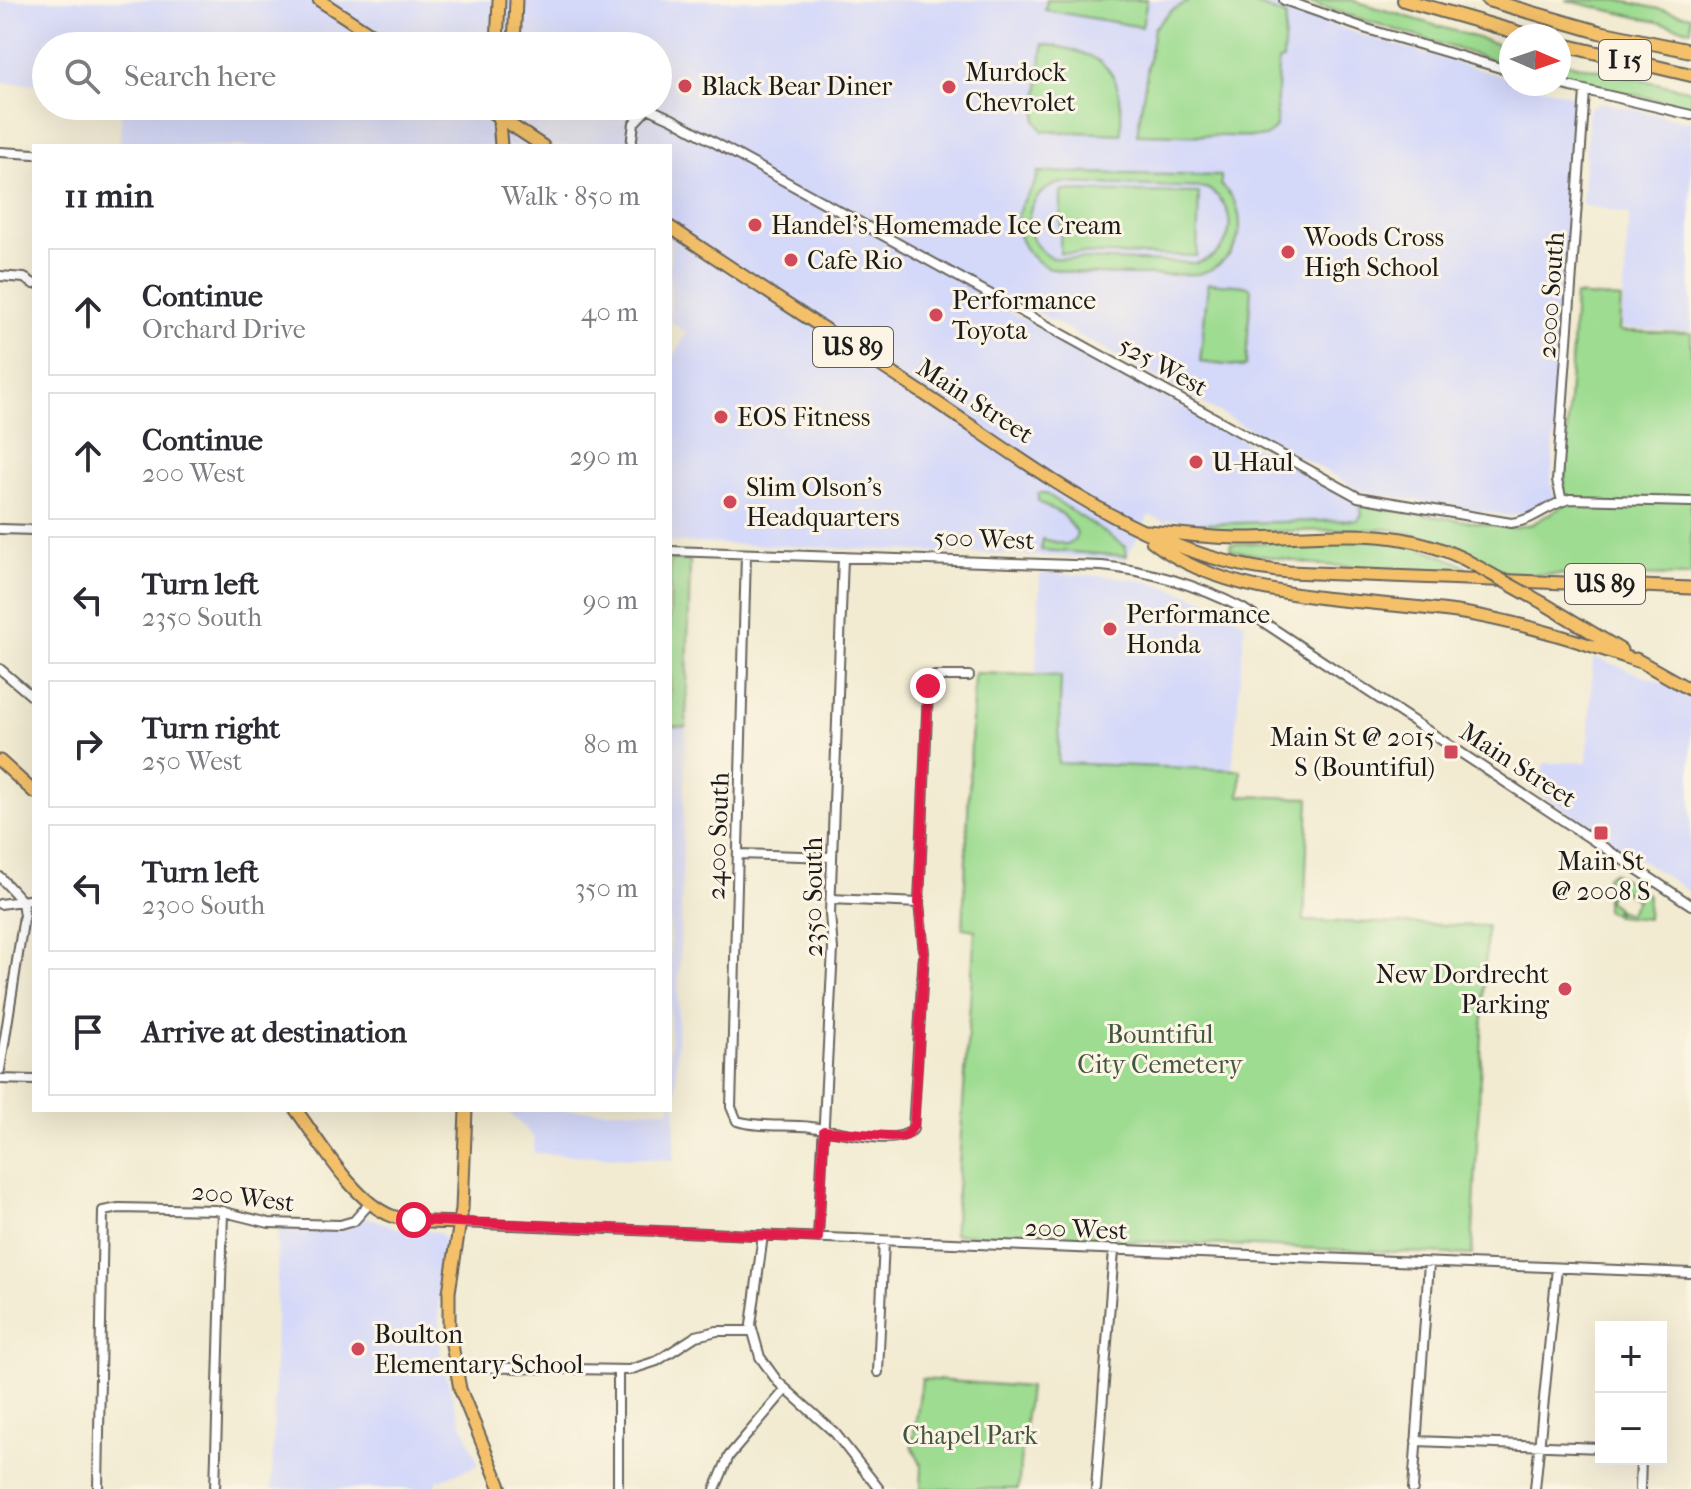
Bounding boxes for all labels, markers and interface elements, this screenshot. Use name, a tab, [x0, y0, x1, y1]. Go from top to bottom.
north arrow	[1499, 24, 1571, 96]
search box	[32, 32, 672, 120]
road number: I 15	[1599, 40, 1651, 80]
icon: search	[60, 54, 104, 98]
place label: Murdock Chevrolet	[965, 57, 1076, 118]
text: Search here	[124, 59, 276, 94]
place label: Black Bear Diner	[701, 71, 892, 102]
marker: Black Bear Diner	[676, 77, 694, 95]
marker: Murdock Chevrolet	[940, 78, 958, 96]
text: 11 min	[64, 176, 154, 216]
text: Walk · 850 m	[501, 181, 640, 212]
place label: Handel's Homemade Ice Cream	[771, 210, 1122, 241]
marker: Handel's Homemade Ice Cream	[746, 216, 764, 234]
place label: Woods Cross High School	[1303, 222, 1444, 283]
street label: 2000 South	[1531, 230, 1571, 359]
marker: Woods Cross High School	[1279, 243, 1297, 261]
place label: Cafe Rio	[807, 245, 903, 276]
marker: Cafe Rio	[782, 251, 800, 269]
text: Continue	[142, 279, 263, 314]
place label: Performance Toyota	[952, 285, 1096, 346]
icon: ahead	[66, 290, 110, 334]
text: 40 m	[581, 297, 638, 328]
marker: Performance Toyota	[927, 306, 945, 324]
text: Orchard Drive	[142, 314, 306, 345]
road number: US 89	[813, 327, 893, 367]
street label: 525 West	[1113, 329, 1214, 403]
street label: Main Street	[911, 352, 1040, 451]
place label: EOS Fitness	[737, 402, 870, 433]
marker: EOS Fitness	[712, 408, 730, 426]
text: Continue	[142, 423, 263, 458]
icon: ahead	[66, 434, 110, 478]
text: 290 m	[569, 441, 638, 472]
place label: U-Haul	[1212, 447, 1293, 478]
marker: U-Haul	[1187, 453, 1205, 471]
text: 200 West	[142, 458, 245, 489]
place label: Slim Olson's Headquarters	[746, 472, 900, 533]
marker: Slim Olson's Headquarters	[721, 493, 739, 511]
street label: 500 West	[933, 522, 1036, 556]
road number: US 89	[1565, 564, 1645, 604]
text: Turn left	[142, 567, 259, 602]
icon: left	[66, 578, 110, 622]
text: 90 m	[583, 585, 638, 616]
place label: Performance Honda	[1126, 599, 1270, 660]
text: 2350 South	[142, 602, 262, 633]
marker: Performance Honda	[1101, 620, 1119, 638]
route end	[910, 668, 946, 704]
text: Turn right	[142, 711, 280, 746]
street label: Main Street	[1454, 716, 1583, 815]
icon: right	[66, 722, 110, 766]
place label: Main St @ 2015 S (Bountiful)	[1270, 722, 1435, 783]
text: 80 m	[583, 729, 638, 760]
marker: Main St @ 2015 S (Bountiful)	[1442, 743, 1460, 761]
text: 250 West	[142, 746, 242, 777]
street label: 2400 South	[700, 771, 736, 900]
marker: Main St @ 2008 S	[1592, 824, 1610, 842]
street label: 2350 South	[798, 837, 829, 957]
place label: Main St @ 2008 S	[1551, 846, 1651, 907]
text: Turn left	[142, 855, 259, 890]
icon: left	[66, 866, 110, 910]
text: 350 m	[575, 873, 638, 904]
text: 2300 South	[142, 890, 265, 921]
place label: New Dordrecht Parking	[1376, 959, 1550, 1020]
marker: New Dordrecht Parking	[1556, 980, 1574, 998]
icon: arrive	[66, 1010, 110, 1054]
text: Arrive at destination	[142, 1015, 407, 1050]
park label: Bountiful City Cemetery	[1077, 1019, 1244, 1080]
street label: 200 West	[190, 1175, 297, 1219]
route start	[396, 1202, 432, 1238]
street label: 200 West	[1024, 1212, 1129, 1246]
place label: Boulton Elementary School	[374, 1319, 583, 1380]
map controls	[1595, 1321, 1667, 1465]
button: +	[1595, 1321, 1667, 1393]
marker: Boulton Elementary School	[349, 1340, 367, 1358]
button: −	[1595, 1393, 1667, 1465]
park label: Chapel Park	[902, 1420, 1038, 1451]

